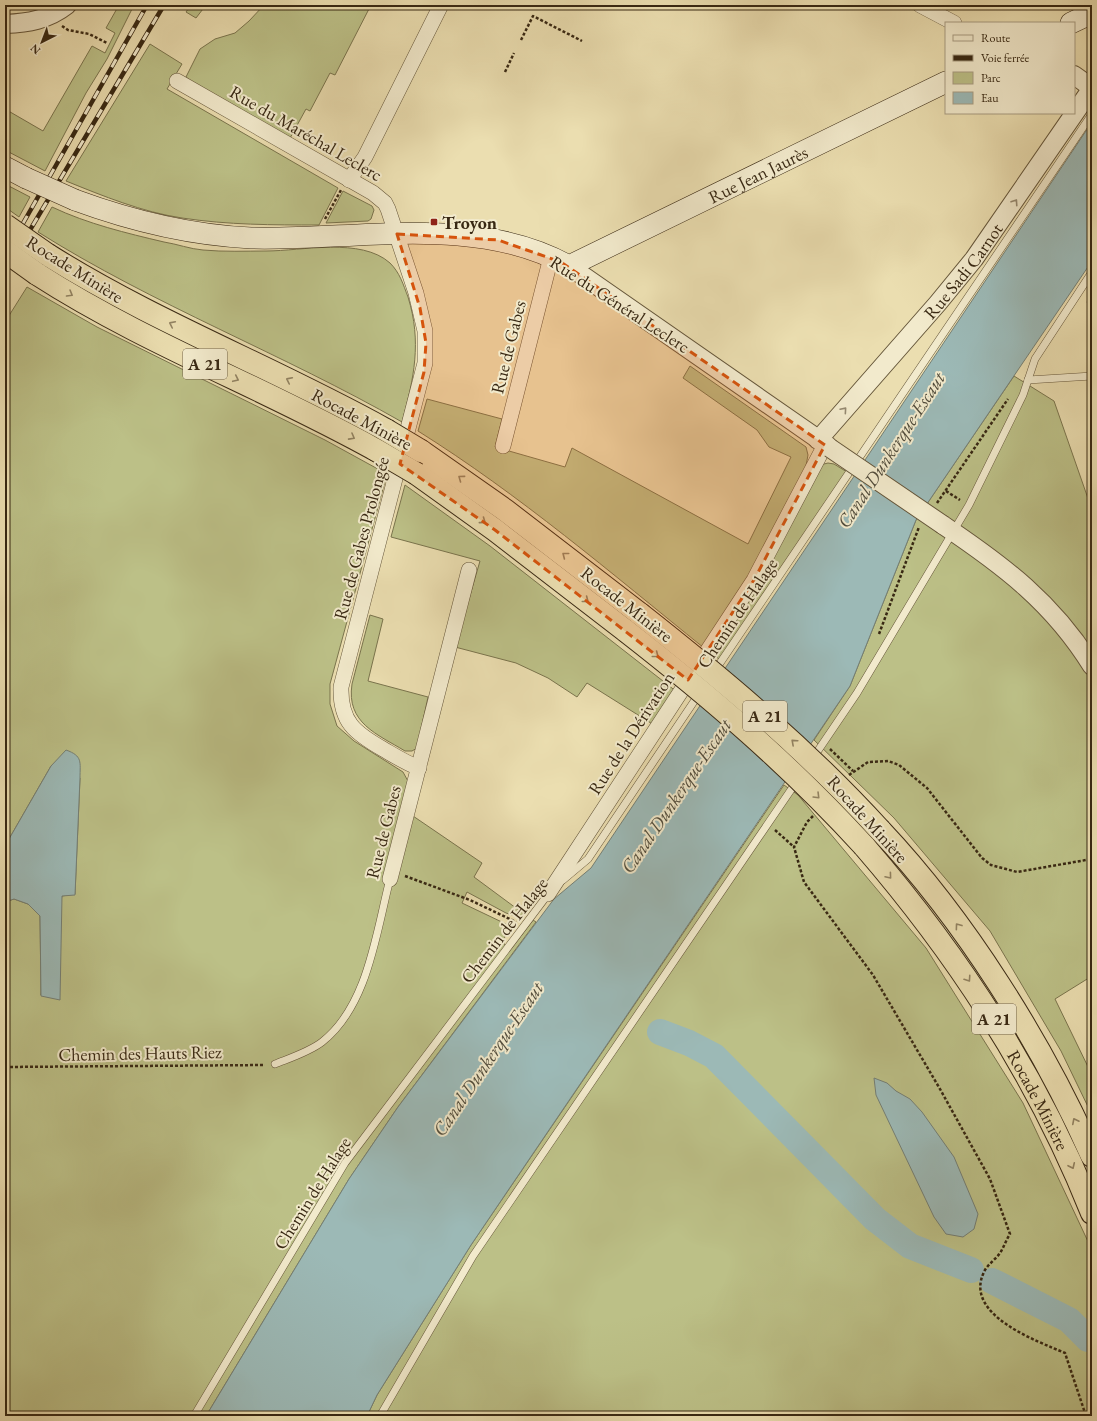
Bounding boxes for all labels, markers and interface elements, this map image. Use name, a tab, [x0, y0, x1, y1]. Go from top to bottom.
north arrow	[22, 22, 62, 62]
legend	[945, 22, 1075, 114]
text: Route	[981, 30, 1011, 46]
text: N	[27, 41, 43, 58]
text: Voie ferrée	[981, 50, 1030, 66]
text: Parc	[981, 70, 1001, 86]
street label: Rue du Maréchal Leclerc	[226, 80, 386, 186]
text: Eau	[981, 90, 999, 106]
street label: Rue Jean Jaurès	[704, 140, 811, 208]
one-way arrow	[1010, 199, 1017, 206]
place label: Troyon	[442, 211, 497, 234]
marker: Troyon	[429, 217, 439, 227]
street label: Rue Sadi Carnot	[918, 218, 1007, 323]
street label: Rocade Minière	[22, 230, 128, 308]
street label: Rue du Général Leclerc	[546, 250, 694, 358]
one-way arrow	[66, 290, 73, 297]
street label: Rue de Gabes	[485, 298, 531, 396]
one-way arrow	[168, 321, 176, 329]
road number: A 21	[183, 349, 227, 379]
water label: Canal Dunkerque-Escaut	[831, 366, 952, 533]
one-way arrow	[231, 374, 239, 382]
one-way arrow	[285, 377, 293, 385]
street label: Rocade Minière	[308, 383, 416, 455]
one-way arrow	[839, 408, 846, 415]
one-way arrow	[348, 432, 355, 439]
street label: Rue de Gabes Prolongée	[328, 454, 394, 622]
one-way arrow	[458, 475, 465, 482]
one-way arrow	[479, 516, 486, 524]
one-way arrow	[562, 553, 569, 560]
street label: Chemin de Halage	[692, 553, 782, 673]
street label: Rocade Minière	[576, 561, 678, 647]
one-way arrow	[581, 596, 588, 603]
one-way arrow	[652, 650, 659, 657]
street label: Rue de la Dérivation	[583, 667, 680, 799]
road number: A 21	[743, 701, 787, 731]
water label: Canal Dunkerque-Escaut	[615, 713, 739, 879]
one-way arrow	[791, 740, 799, 747]
street label: Rocade Minière	[823, 770, 913, 868]
street label: Rue de Gabes	[360, 783, 406, 881]
one-way arrow	[812, 791, 820, 799]
one-way arrow	[885, 871, 892, 878]
street label: Chemin de Halage	[455, 872, 553, 988]
one-way arrow	[955, 923, 962, 930]
one-way arrow	[963, 975, 970, 982]
water label: Canal Dunkerque-Escaut	[427, 976, 551, 1142]
road number: A 21	[972, 1004, 1016, 1034]
street label: Chemin des Hauts Riez	[58, 1040, 222, 1066]
street label: Rocade Minière	[1003, 1046, 1075, 1154]
one-way arrow	[1072, 1118, 1080, 1125]
street label: Chemin de Halage	[268, 1132, 356, 1254]
one-way arrow	[1067, 1162, 1075, 1169]

